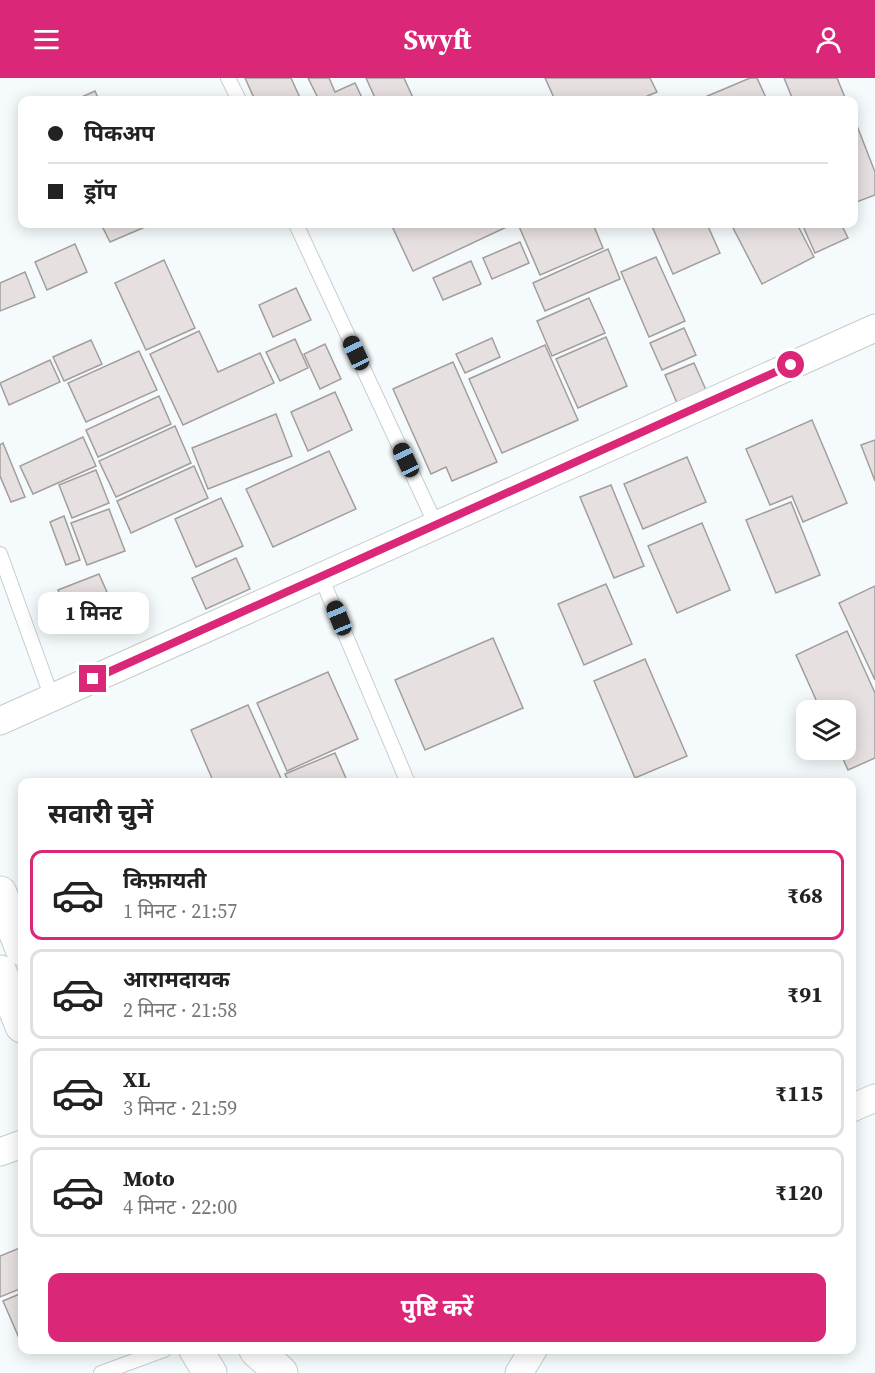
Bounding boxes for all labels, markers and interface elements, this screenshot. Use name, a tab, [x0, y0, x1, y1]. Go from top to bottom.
text: Swyft	[403, 21, 472, 58]
icon: menu	[30, 23, 63, 56]
icon: person	[812, 23, 845, 56]
text: पिकअप	[84, 118, 155, 148]
text: ड्रॉप	[84, 176, 117, 206]
car	[340, 333, 372, 373]
route start	[777, 351, 804, 378]
car	[390, 440, 422, 480]
callout: 1 मिनट	[38, 592, 148, 634]
car	[324, 598, 354, 638]
text: 1 मिनट	[65, 599, 122, 627]
route end	[79, 665, 106, 692]
map controls	[796, 700, 856, 760]
button: layers	[796, 700, 856, 760]
text: सवारी चुनें	[48, 795, 153, 832]
text: किफ़ायती	[123, 865, 207, 895]
icon: car	[51, 868, 105, 922]
text: ₹68	[787, 880, 823, 910]
text: 1 मिनट · 21:57	[123, 897, 237, 925]
text: आरामदायक	[123, 964, 230, 994]
icon: car	[51, 967, 105, 1021]
text: ₹91	[787, 979, 823, 1009]
text: 2 मिनट · 21:58	[123, 996, 237, 1024]
text: XL	[123, 1064, 150, 1094]
icon: car	[51, 1066, 105, 1120]
text: ₹115	[775, 1078, 823, 1108]
text: 3 मिनट · 21:59	[123, 1094, 237, 1122]
text: Moto	[123, 1163, 175, 1193]
icon: car	[51, 1165, 105, 1219]
text: ₹120	[775, 1177, 823, 1207]
text: 4 मिनट · 22:00	[123, 1193, 237, 1221]
button: पुष्टि करें	[48, 1273, 826, 1342]

